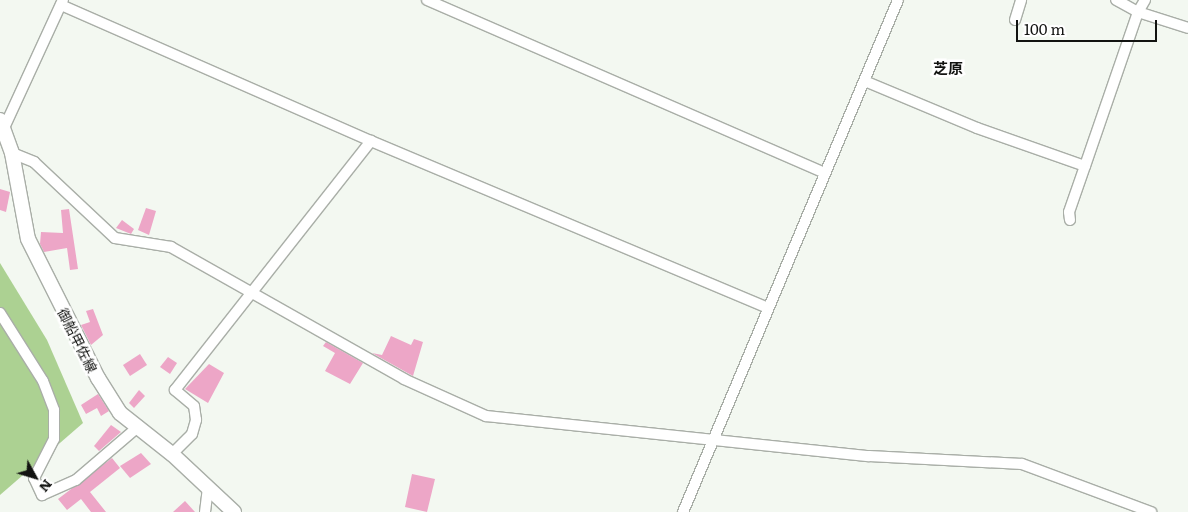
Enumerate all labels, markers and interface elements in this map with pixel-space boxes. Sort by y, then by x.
scale bar [1018,10,1159,42]
text: 100 m [1024,17,1065,40]
district label: 芝原 [933,59,963,77]
street label: 御船甲佐線 [55,305,101,375]
north arrow [10,452,60,502]
text: N [35,476,58,497]

